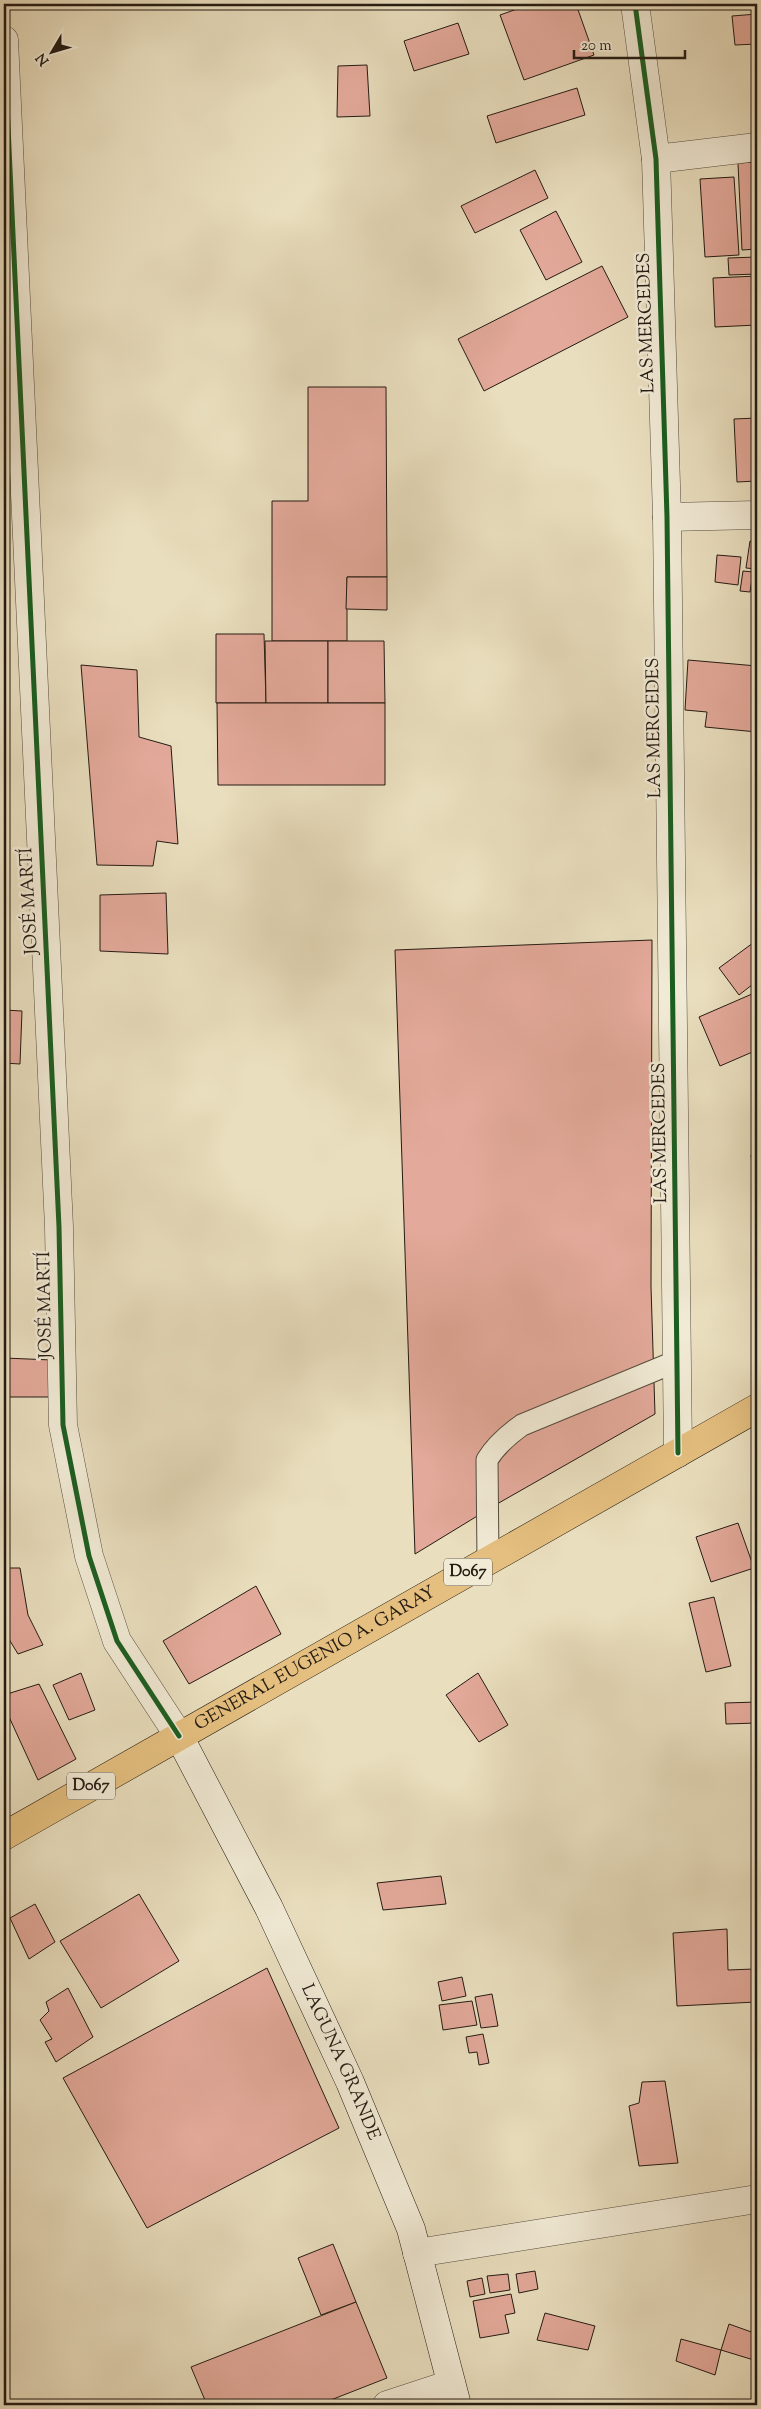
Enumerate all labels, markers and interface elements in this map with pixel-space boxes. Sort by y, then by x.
north arrow [28,28,78,78]
scale bar [574,28,685,60]
text: 20 m [581,36,612,57]
text: N [32,48,55,69]
street label: LAS MERCEDES [632,252,662,394]
street label: LAS MERCEDES [641,657,669,799]
street label: JOSÉ MARTÍ [14,847,46,956]
street label: LAS MERCEDES [647,1062,675,1204]
street label: JOSÉ MARTÍ [32,1251,60,1360]
road number: D067 [444,1558,492,1585]
street label: GENERAL EUGENIO A. GARAY [190,1580,441,1738]
road number: D067 [67,1772,115,1800]
street label: LAGUNA GRANDE [293,1980,386,2145]

